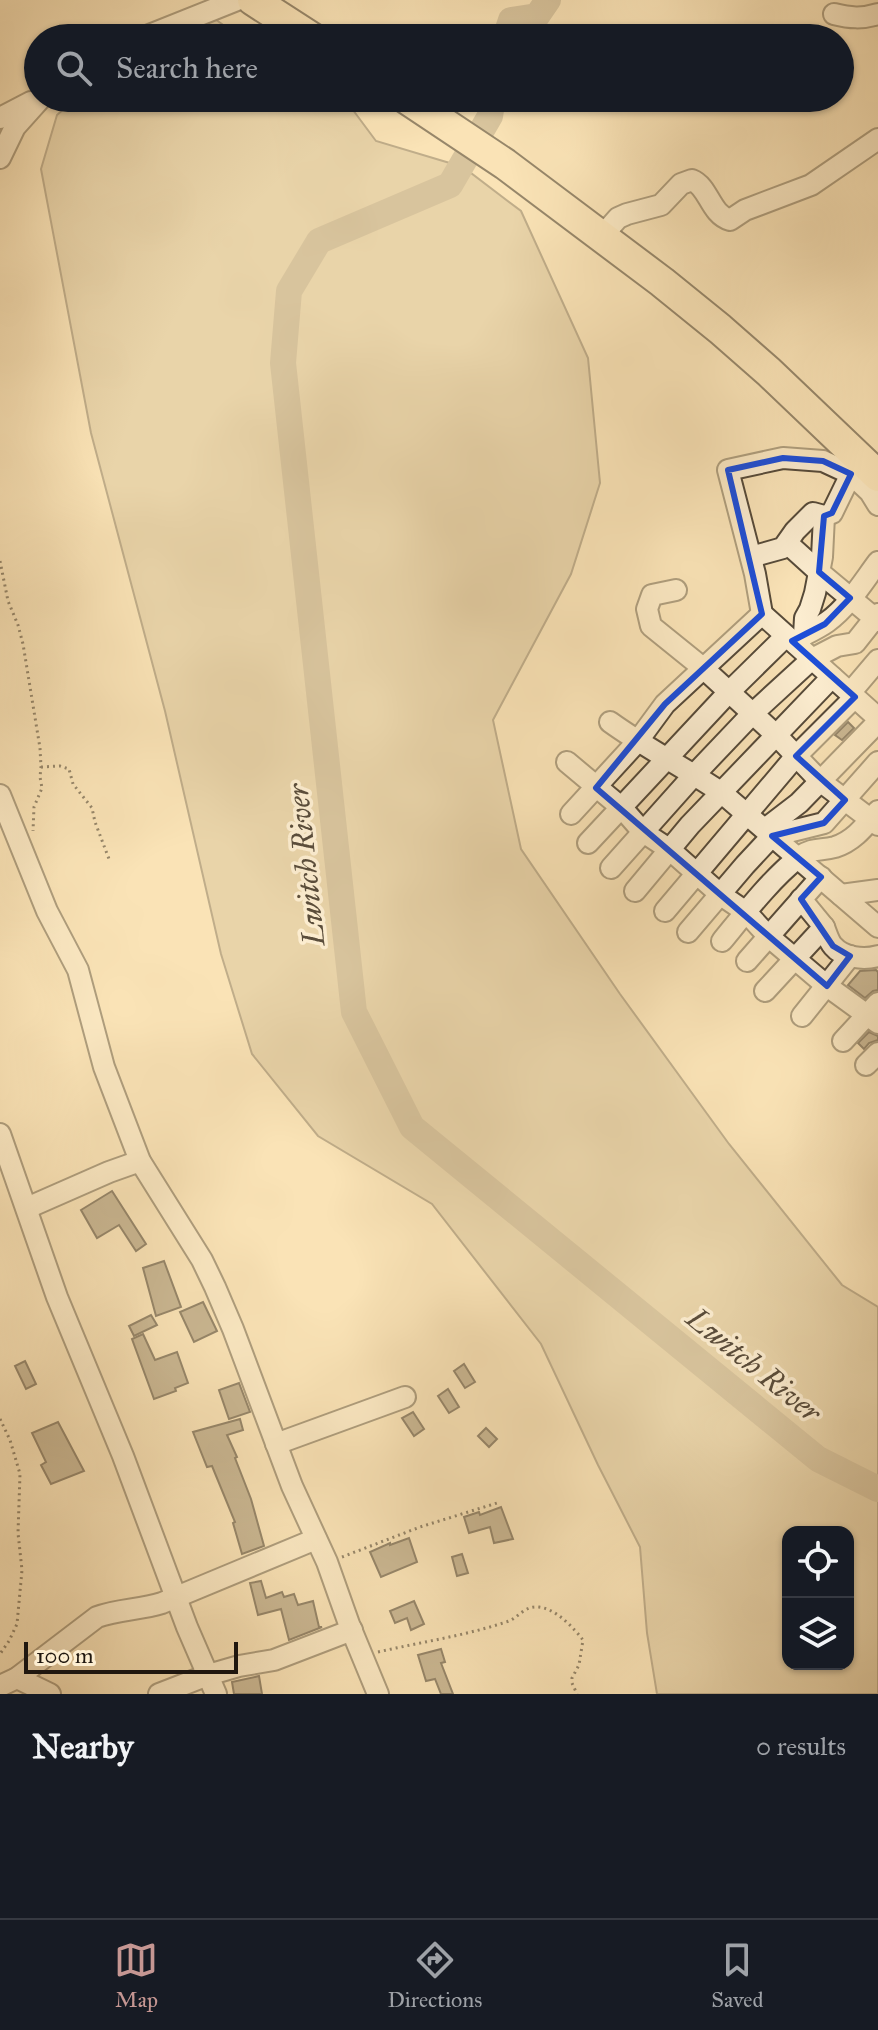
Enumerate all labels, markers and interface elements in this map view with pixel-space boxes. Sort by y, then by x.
search box [24,24,854,112]
icon: search [52,46,96,90]
text: Search here [116,50,258,86]
water label: Lwitch River [279,781,333,950]
water label: Lwitch River [678,1299,830,1431]
map controls [782,1526,854,1670]
button: locate [782,1526,854,1598]
button: layers [782,1598,854,1670]
scale bar [24,1638,238,1674]
text: 100 m [36,1642,93,1669]
text: Nearby [32,1726,134,1767]
text: 0 results [756,1730,846,1762]
tab: Map [114,1938,158,2013]
tab: Directions [387,1938,482,2013]
tab: Saved [711,1938,763,2013]

